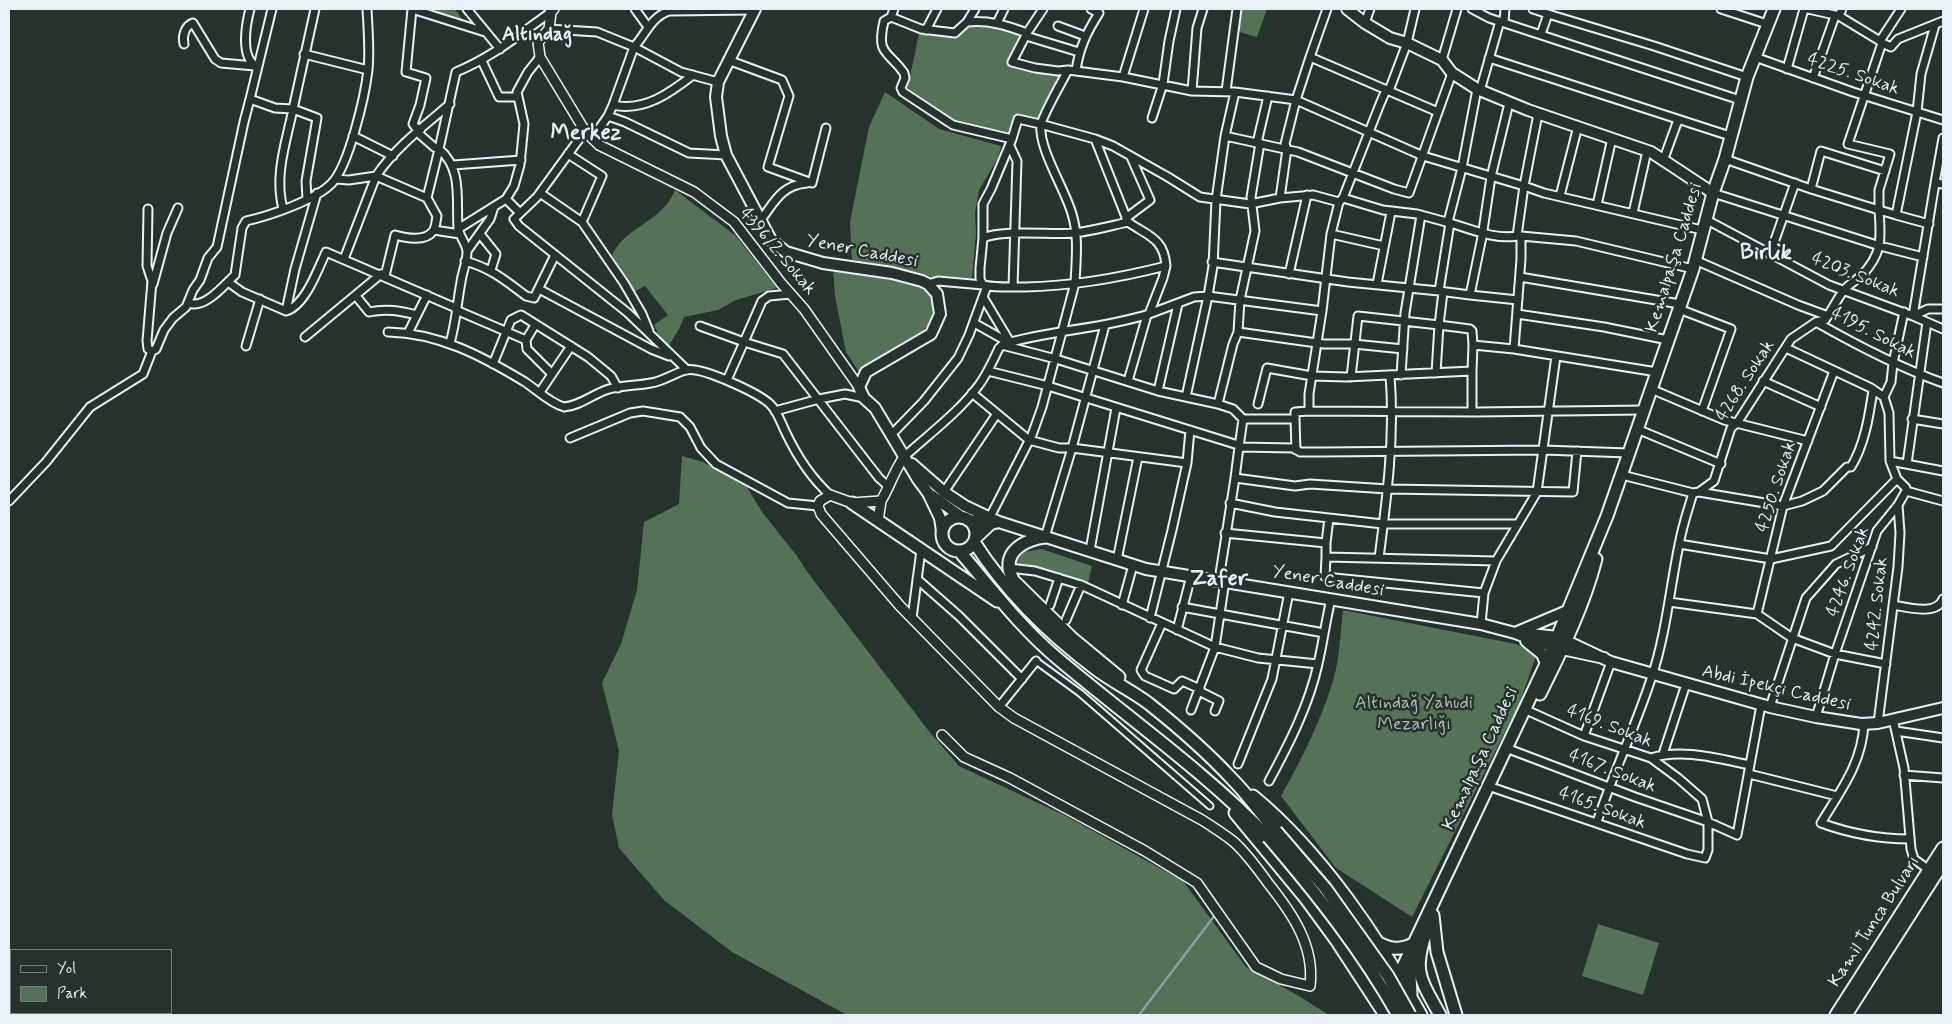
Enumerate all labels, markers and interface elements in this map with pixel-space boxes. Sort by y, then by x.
district label: Altındağ [502,24,572,48]
street label: 4225. Sokak [1804,49,1902,101]
district label: Merkez [551,121,621,147]
street label: Kemalpaşa Caddesi [1642,181,1708,335]
street label: 4396/2. Sokak [734,204,820,300]
street label: Yener Caddesi [804,231,920,273]
district label: Birlik [1740,241,1792,267]
street label: 4203. Sokak [1808,249,1902,303]
street label: 4195. Sokak [1827,303,1919,365]
street label: 4268. Sokak [1712,336,1780,426]
street label: 4250. Sokak [1752,439,1802,535]
street label: 4246. Sokak [1823,524,1875,620]
street label: 4242. Sokak [1862,556,1894,652]
street label: Yener Caddesi [1270,562,1386,602]
district label: Zafer [1190,567,1248,593]
street label: Abdi İpekçi Caddesi [1700,661,1852,717]
street label: Kemalpaşa Caddesi [1438,684,1524,834]
park label: Altındağ Yahudi Mezarlığı [1355,693,1473,736]
street label: 4169. Sokak [1563,701,1655,753]
street label: 4167. Sokak [1565,745,1659,799]
street label: 4165. Sokak [1555,783,1649,835]
street label: Kamil Tunca Bulvarı [1825,853,1925,991]
legend [10,949,172,1014]
text: Yol [57,959,76,979]
text: Park [57,984,87,1004]

